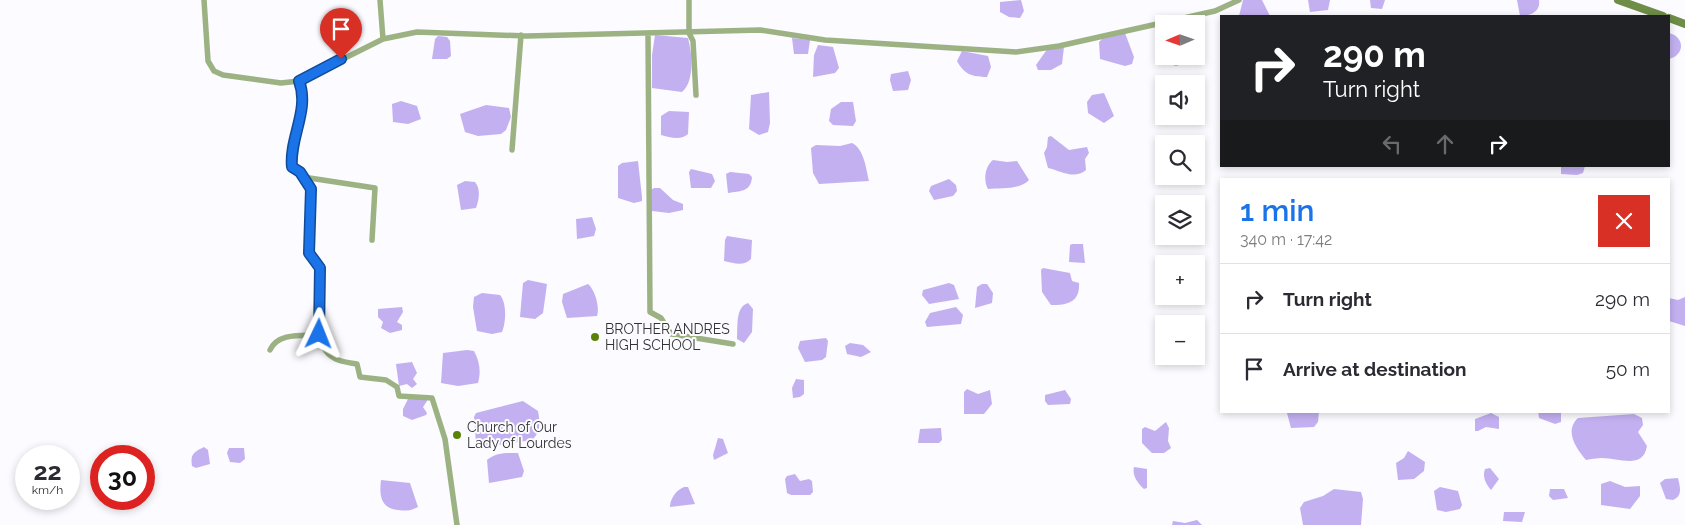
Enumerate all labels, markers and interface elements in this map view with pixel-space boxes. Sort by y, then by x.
pin [320,8,362,59]
icon: arrive [327,15,355,43]
north arrow [1155,15,1205,65]
map controls [1155,15,1205,365]
text: 290 m [1323,34,1426,75]
icon: right [1240,35,1305,100]
button: sound [1155,75,1205,125]
text: Turn right [1323,76,1420,102]
icon: left [1378,130,1406,158]
icon: ahead [1431,130,1459,158]
icon: right [1484,130,1512,158]
button: search [1155,135,1205,185]
text: 1 min [1240,193,1315,228]
button: layers [1155,195,1205,245]
button: close [1598,195,1650,247]
text: 340 m · 17:42 [1240,230,1332,249]
button: + [1155,255,1205,305]
icon: right [1240,285,1268,313]
text: Turn right [1283,288,1372,310]
text: 290 m [1595,288,1650,310]
position arrow [292,307,344,359]
button: − [1155,315,1205,365]
place label: BROTHER ANDRES HIGH SCHOOL [605,321,730,353]
marker: BROTHER ANDRES HIGH SCHOOL [589,331,601,343]
icon: arrive [1240,355,1268,383]
text: Arrive at destination [1283,358,1467,380]
text: 50 m [1606,358,1650,380]
place label: Church of Our Lady of Lourdes [467,419,572,451]
marker: Church of Our Lady of Lourdes [451,429,463,441]
speed limit sign: 30 [90,445,155,510]
text: 22 [33,456,62,486]
text: km/h [32,483,63,497]

